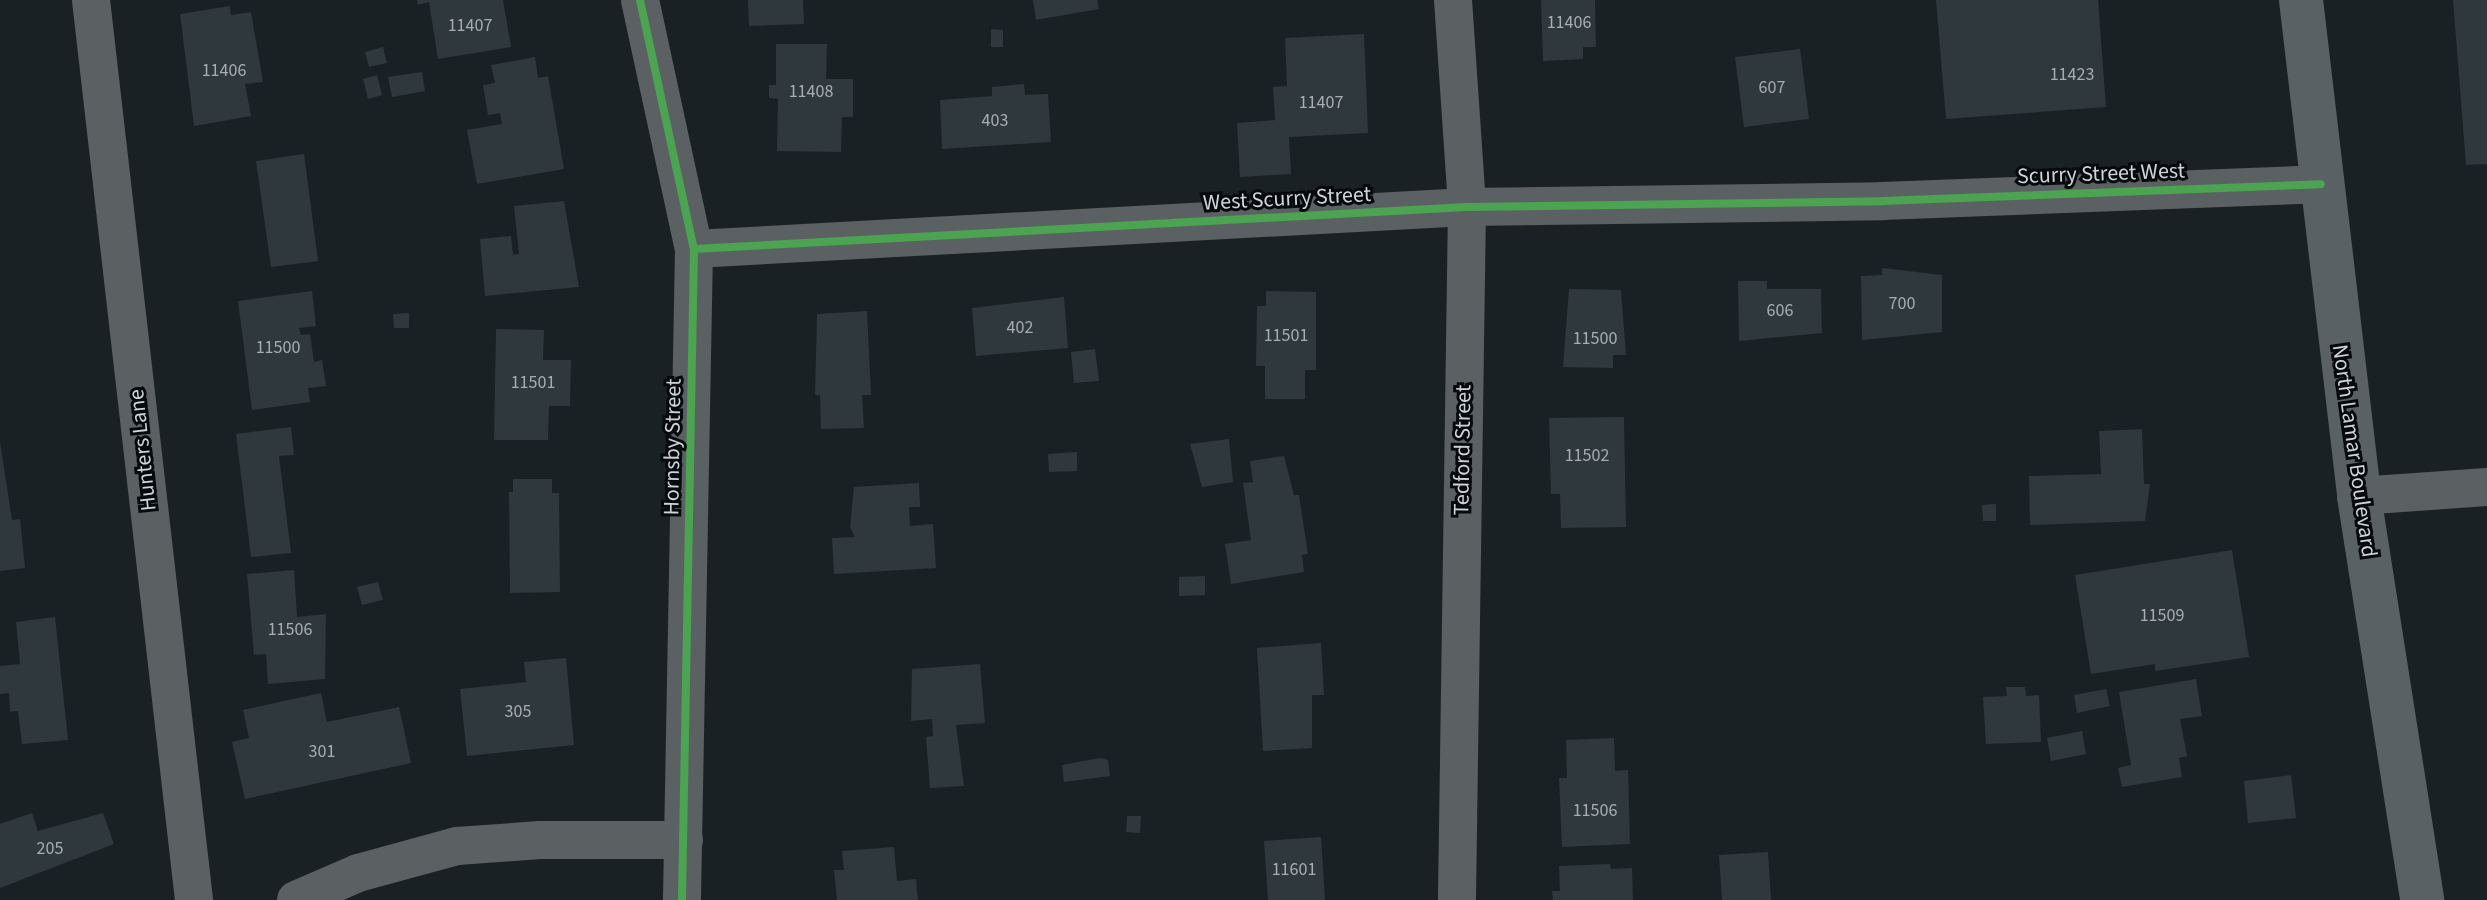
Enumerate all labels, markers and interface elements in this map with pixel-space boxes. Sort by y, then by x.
house number: 11406 [1547,12,1591,34]
house number: 11407 [448,15,492,37]
house number: 11406 [202,60,246,82]
house number: 11423 [2050,64,2094,86]
house number: 607 [1759,77,1785,99]
house number: 11408 [789,81,833,103]
house number: 11407 [1299,92,1343,114]
house number: 403 [982,110,1008,132]
street label: Scurry Street West [2017,158,2185,190]
street label: West Scurry Street [1202,181,1372,217]
house number: 700 [1889,293,1915,315]
house number: 606 [1767,300,1793,322]
house number: 402 [1007,317,1033,339]
house number: 11501 [1264,325,1308,347]
house number: 11500 [1573,328,1617,350]
house number: 11500 [256,337,300,359]
street label: North Lamar Boulevard [2326,343,2382,559]
house number: 11501 [511,372,555,394]
street label: Hornsby Street [659,378,687,516]
street label: Tedford Street [1449,384,1477,516]
street label: Hunters Lane [123,388,163,512]
house number: 11502 [1565,445,1609,467]
house number: 11509 [2140,605,2184,627]
house number: 11506 [268,619,312,641]
house number: 305 [505,701,531,723]
house number: 301 [309,741,335,763]
house number: 11506 [1573,800,1617,822]
house number: 205 [37,838,63,860]
house number: 11601 [1272,859,1316,881]

